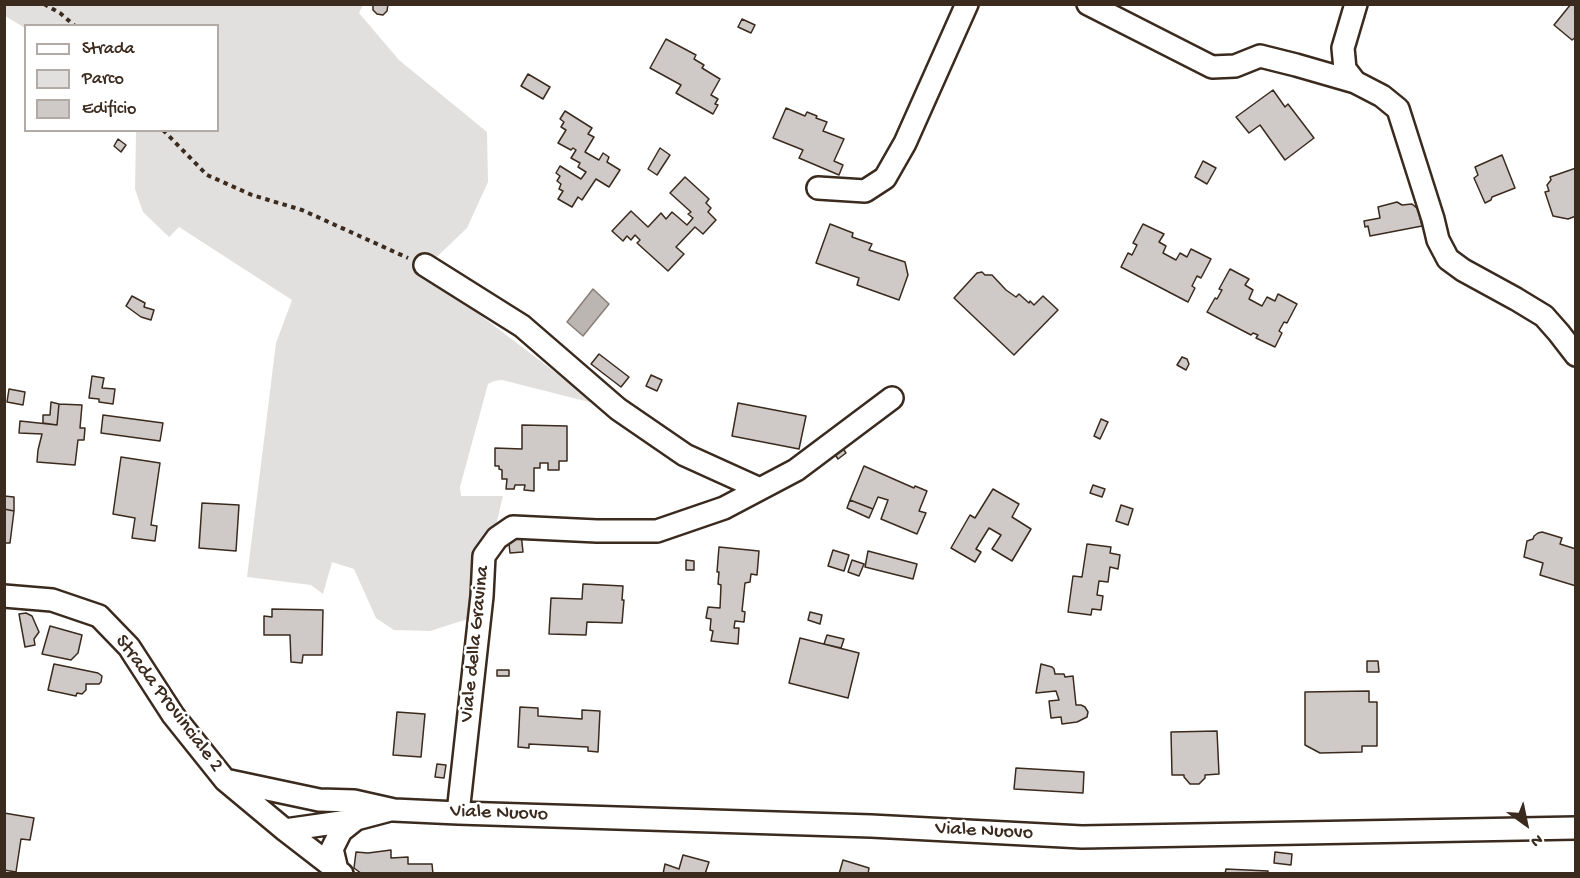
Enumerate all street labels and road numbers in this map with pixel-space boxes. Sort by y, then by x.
street label: Viale della Gravina [456,565,496,723]
street label: Strada Provinciale 2 [109,631,227,777]
street label: Viale Nuovo [450,800,548,828]
street label: Viale Nuovo [934,817,1034,847]

